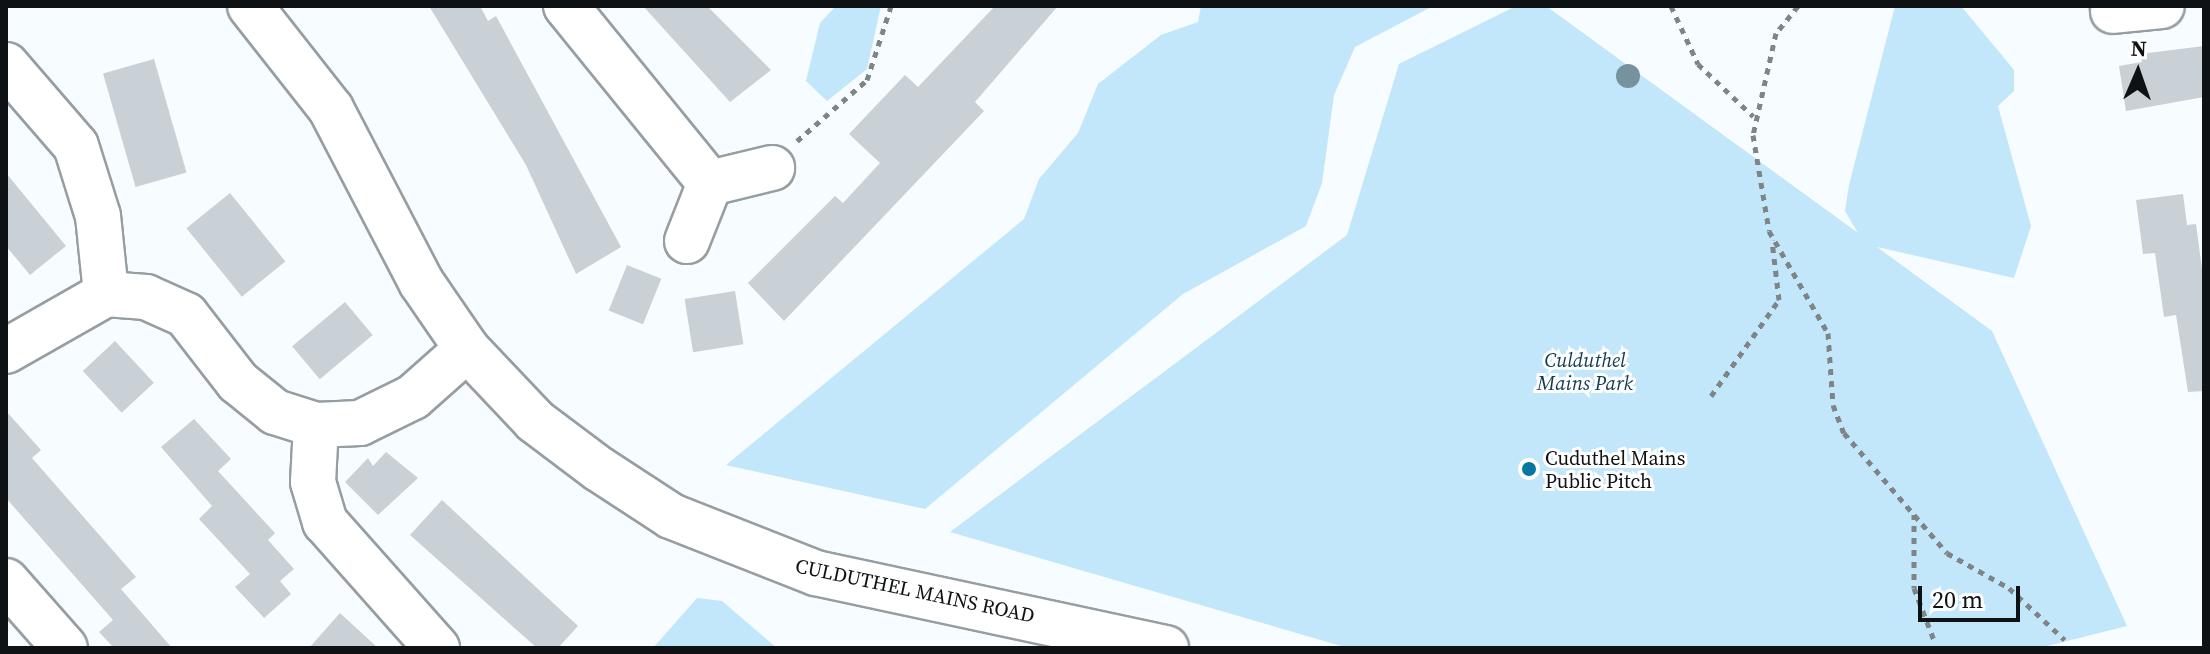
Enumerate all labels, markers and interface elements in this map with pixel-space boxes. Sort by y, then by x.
north arrow [2098,32,2178,112]
text: N [2130,33,2147,63]
park label: Culduthel Mains Park [1537,349,1633,396]
place label: Cuduthel Mains Public Pitch [1545,446,1685,493]
marker: Cuduthel Mains Public Pitch [1520,460,1538,478]
street label: CULDUTHEL MAINS ROAD [793,554,1037,628]
scale bar [1922,570,2024,620]
text: 20 m [1932,583,1983,616]

